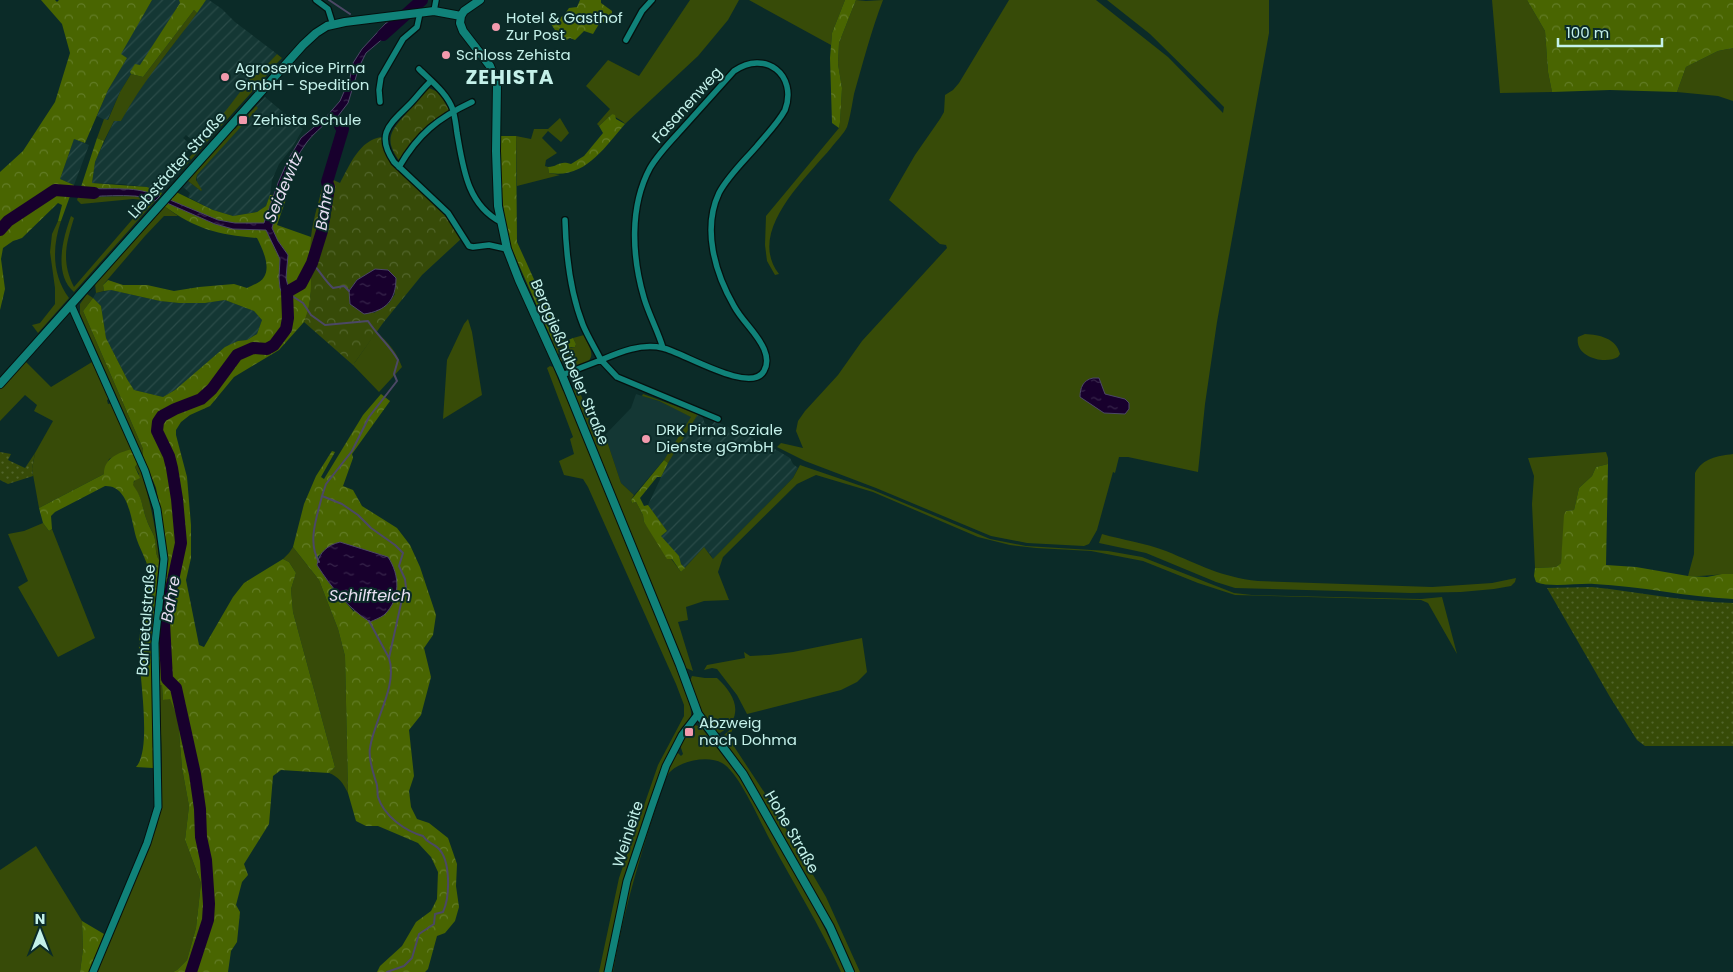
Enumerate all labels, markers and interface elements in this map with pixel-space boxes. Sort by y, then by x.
place label: Hotel & Gasthof Zur Post [506,7,623,45]
scale bar [1558,15,1662,47]
marker: Hotel & Gasthof Zur Post [490,21,502,33]
text: 100 m [1566,22,1609,43]
place label: Schloss Zehista [456,44,571,65]
marker: Schloss Zehista [440,49,452,61]
place label: Agroservice Pirna GmbH - Spedition [235,57,369,95]
street label: Fasanenweg [647,62,727,147]
district label: ZEHISTA [465,63,555,91]
marker: Agroservice Pirna GmbH - Spedition [219,71,231,83]
street label: Liebstädter Straße [123,107,230,223]
place label: Zehista Schule [253,109,361,130]
marker: Zehista Schule [237,114,249,126]
water label: Seidewitz [258,148,309,226]
water label: Bahre [309,182,340,232]
street label: Berggießhübeler Straße [526,276,615,448]
place label: DRK Pirna Soziale Dienste gGmbH [656,419,782,457]
marker: DRK Pirna Soziale Dienste gGmbH [640,433,652,445]
street label: Bahretalstraße [131,564,160,676]
water label: Bahre [155,574,186,624]
water label: Schilfteich [329,584,411,607]
place label: Abzweig nach Dohma [699,712,797,750]
marker: Abzweig nach Dohma [683,726,695,738]
street label: Hohe Straße [760,786,825,877]
street label: Weinleite [607,798,648,870]
north arrow [15,907,65,957]
text: N [35,909,45,929]

